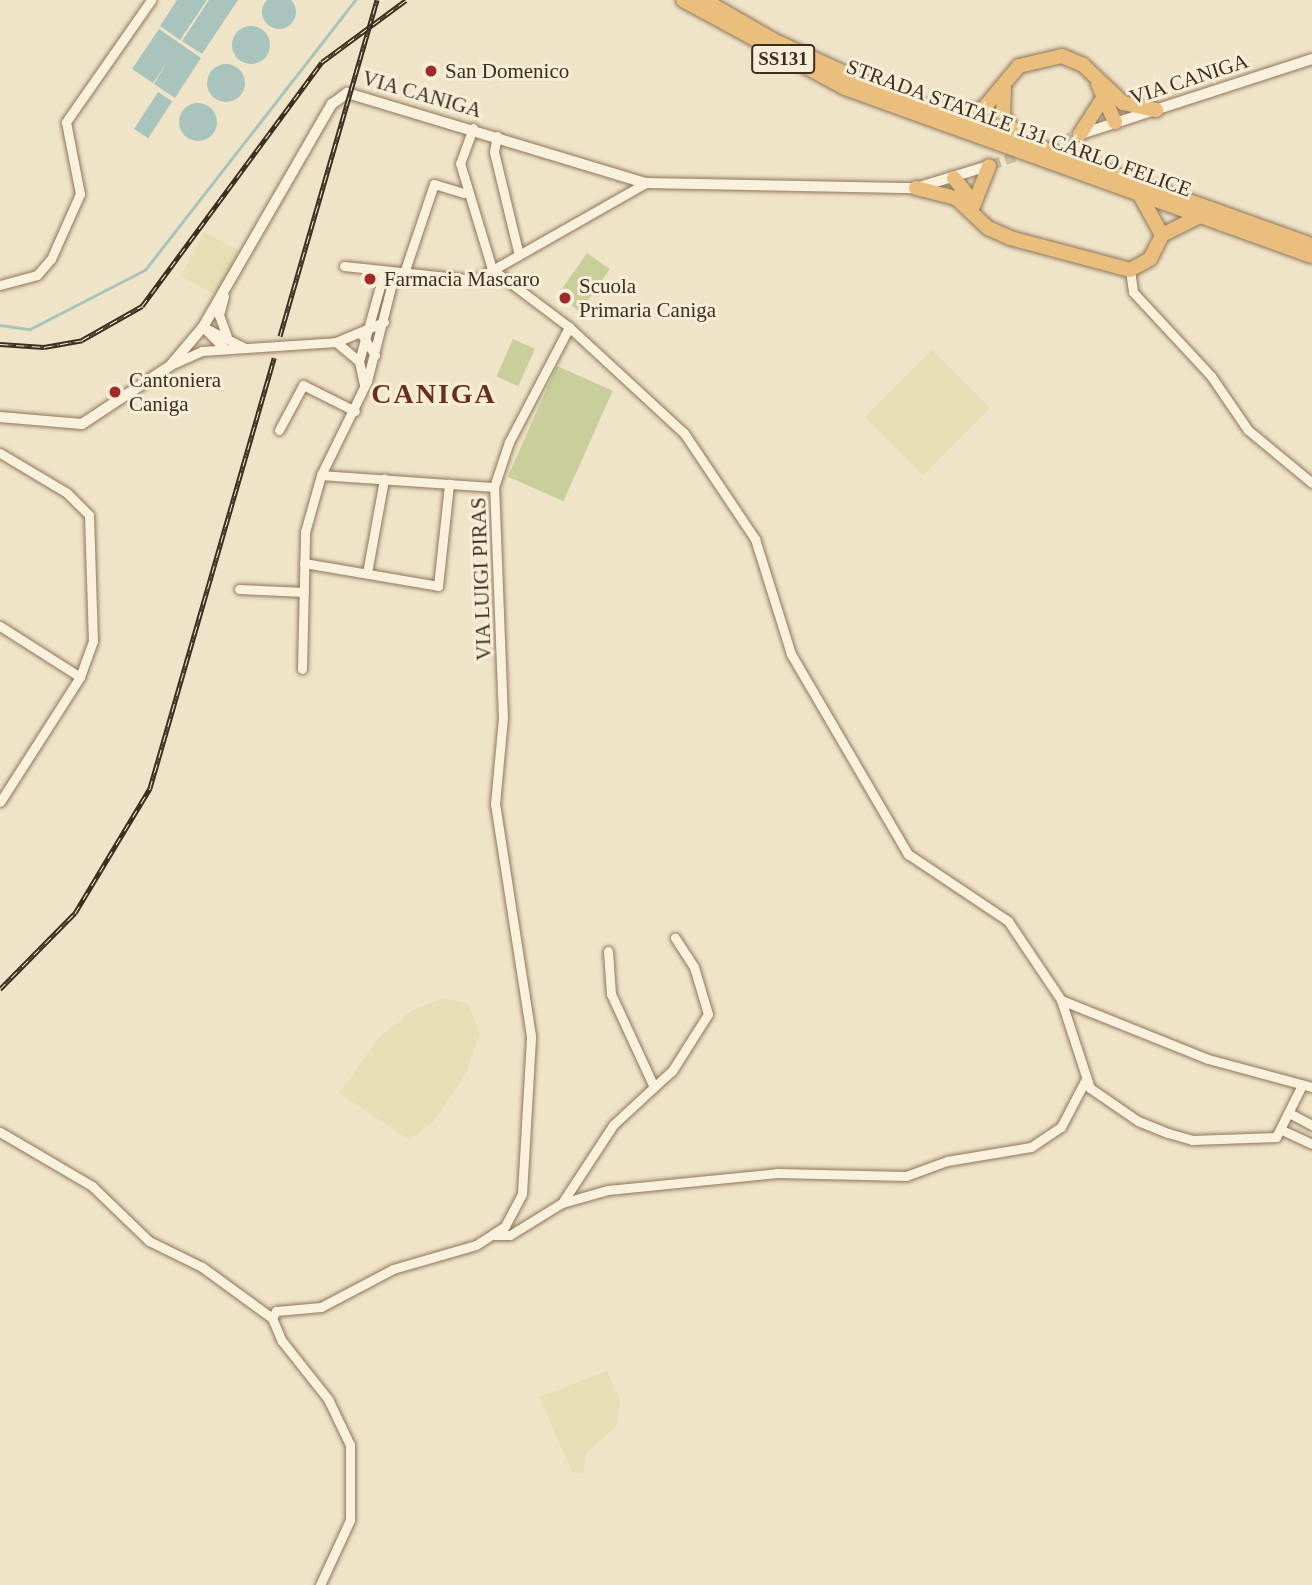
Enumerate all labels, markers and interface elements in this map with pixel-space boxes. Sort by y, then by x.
road number: SS131 [750,44,816,74]
street label: VIA CANIGA [1126,48,1252,110]
street label: STRADA STATALE 131 CARLO FELICE [843,53,1195,203]
place label: San Domenico [445,58,569,84]
marker: San Domenico [423,63,439,79]
street label: VIA CANIGA [359,65,485,123]
place label: Farmacia Mascaro [384,266,540,292]
marker: Farmacia Mascaro [362,271,378,287]
place label: Scuola Primaria Caniga [579,273,716,323]
marker: Scuola Primaria Caniga [557,290,573,306]
place label: Cantoniera Caniga [129,367,221,417]
district label: CANIGA [372,377,496,411]
marker: Cantoniera Caniga [107,384,123,400]
street label: VIA LUIGI PIRAS [466,496,496,662]

